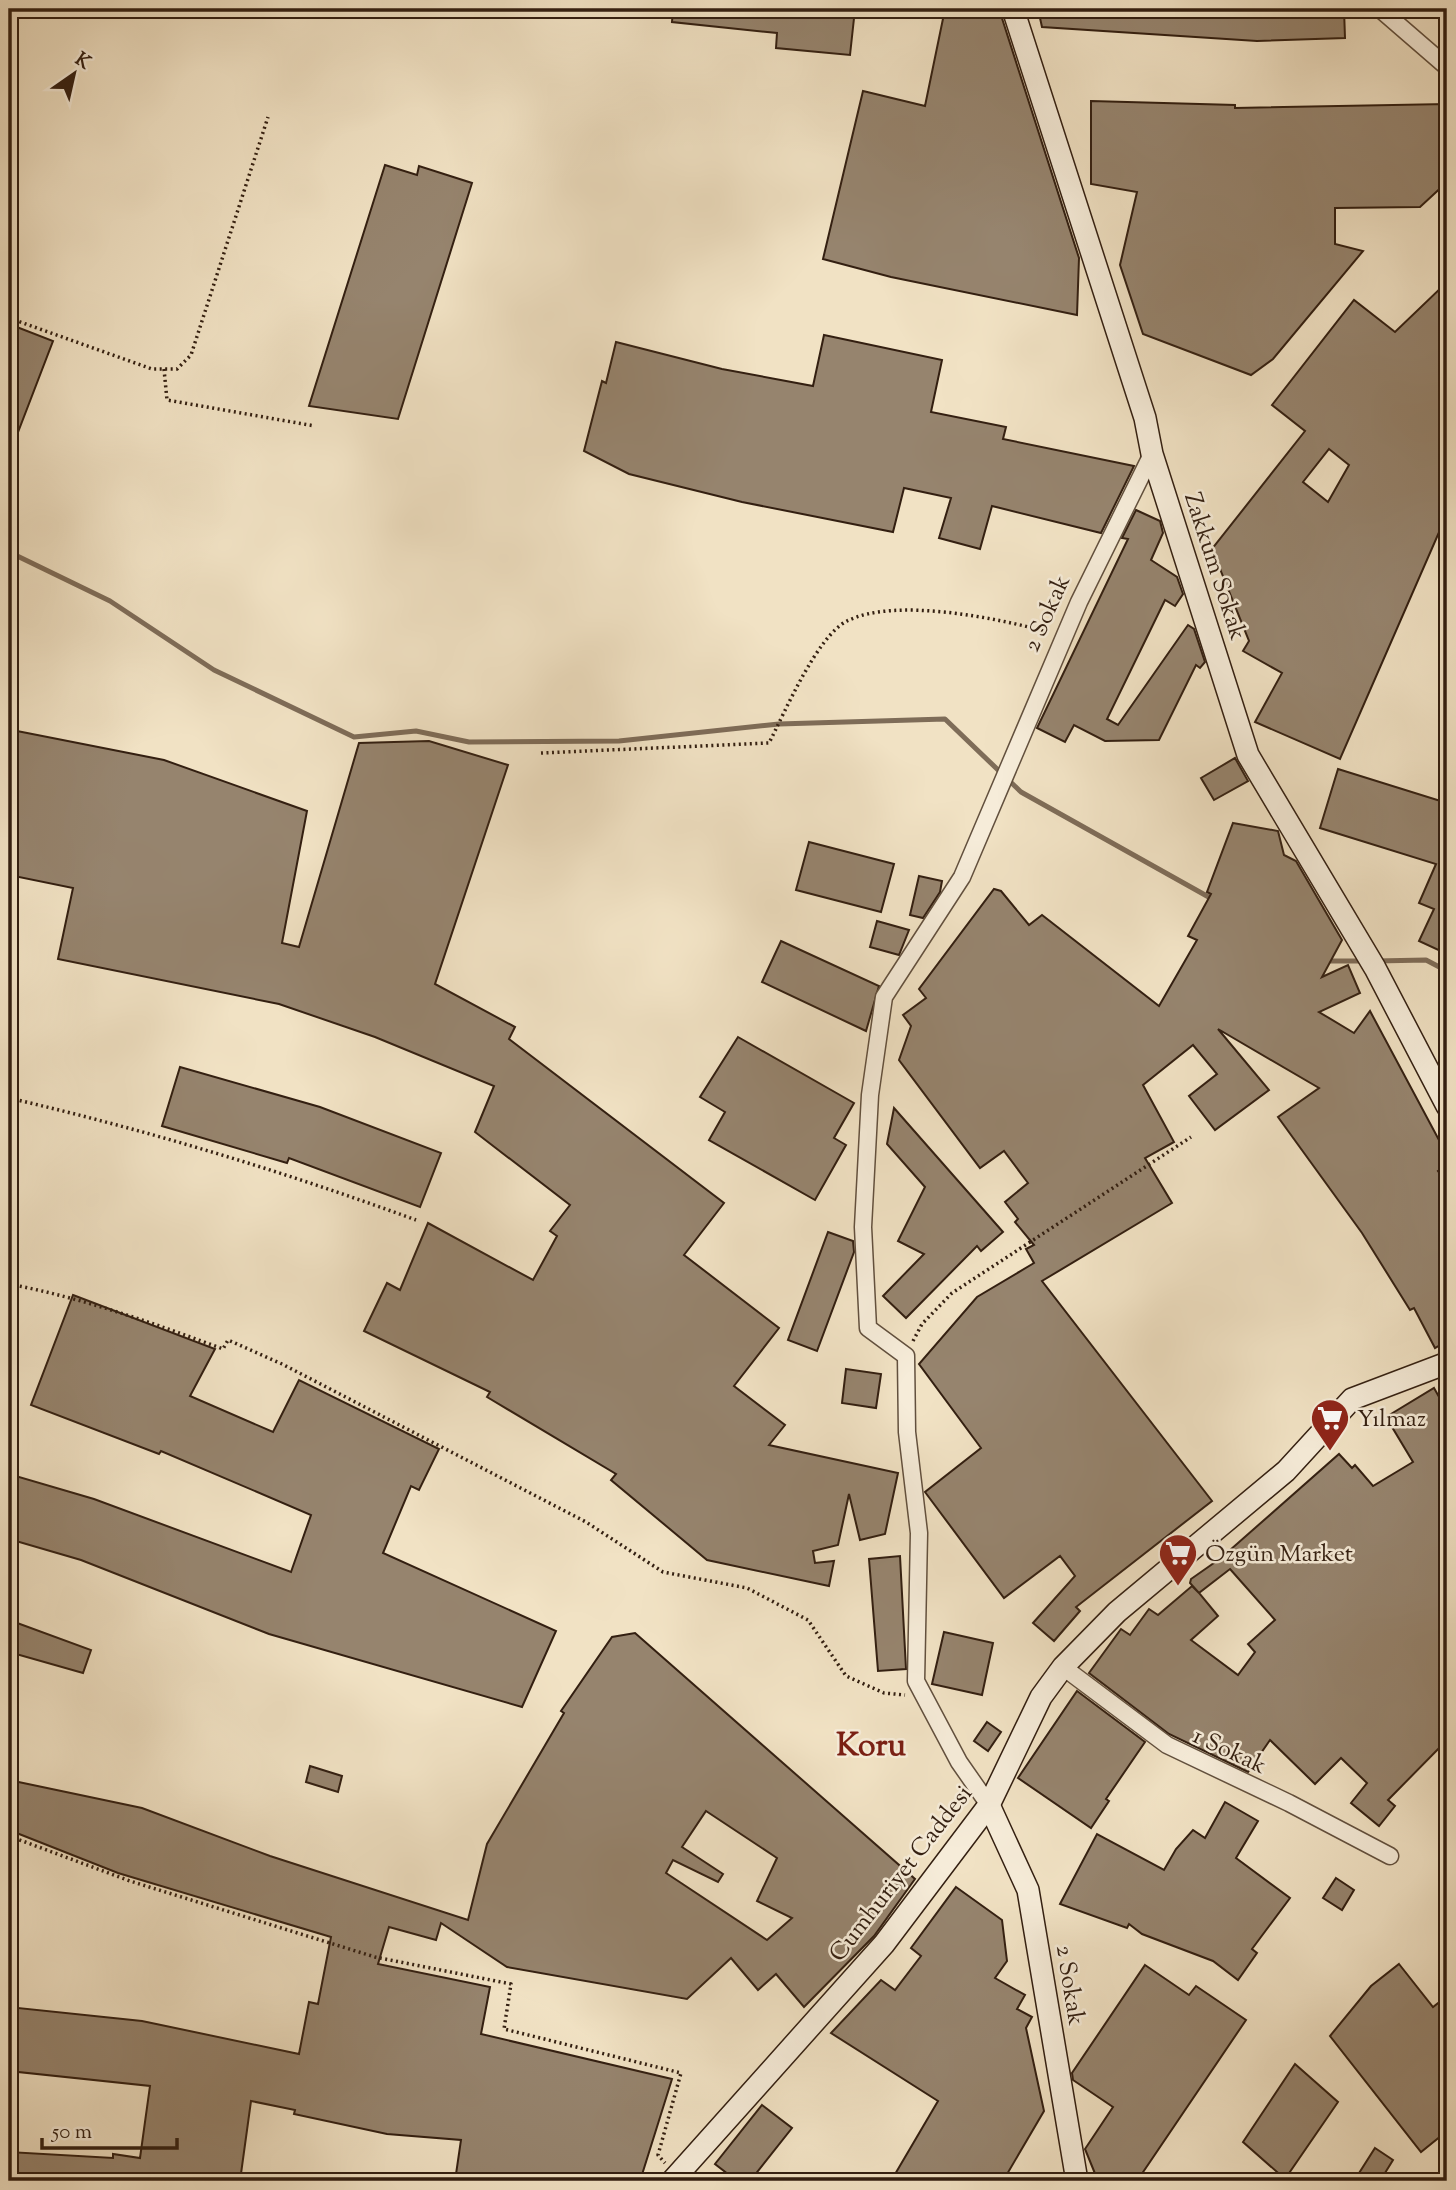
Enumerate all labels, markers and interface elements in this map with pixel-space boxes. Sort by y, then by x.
north arrow [38,38,108,108]
text: K [69,47,96,77]
street label: Zakkum Sokak [1174,488,1254,645]
street label: 2 Sokak [1016,570,1080,658]
supermarket icon: Yılmaz [1309,1397,1351,1452]
place label: Yılmaz [1357,1403,1426,1437]
supermarket icon: Özgün Market [1157,1532,1199,1587]
place label: Özgün Market [1205,1538,1353,1572]
street label: 1 Sokak [1187,1720,1272,1784]
district label: Koru [836,1724,906,1770]
street label: Cumhuriyet Caddesi [822,1779,981,1970]
street label: 2 Sokak [1046,1943,1092,2028]
scale bar [42,2106,177,2150]
text: 50 m [51,2118,92,2148]

